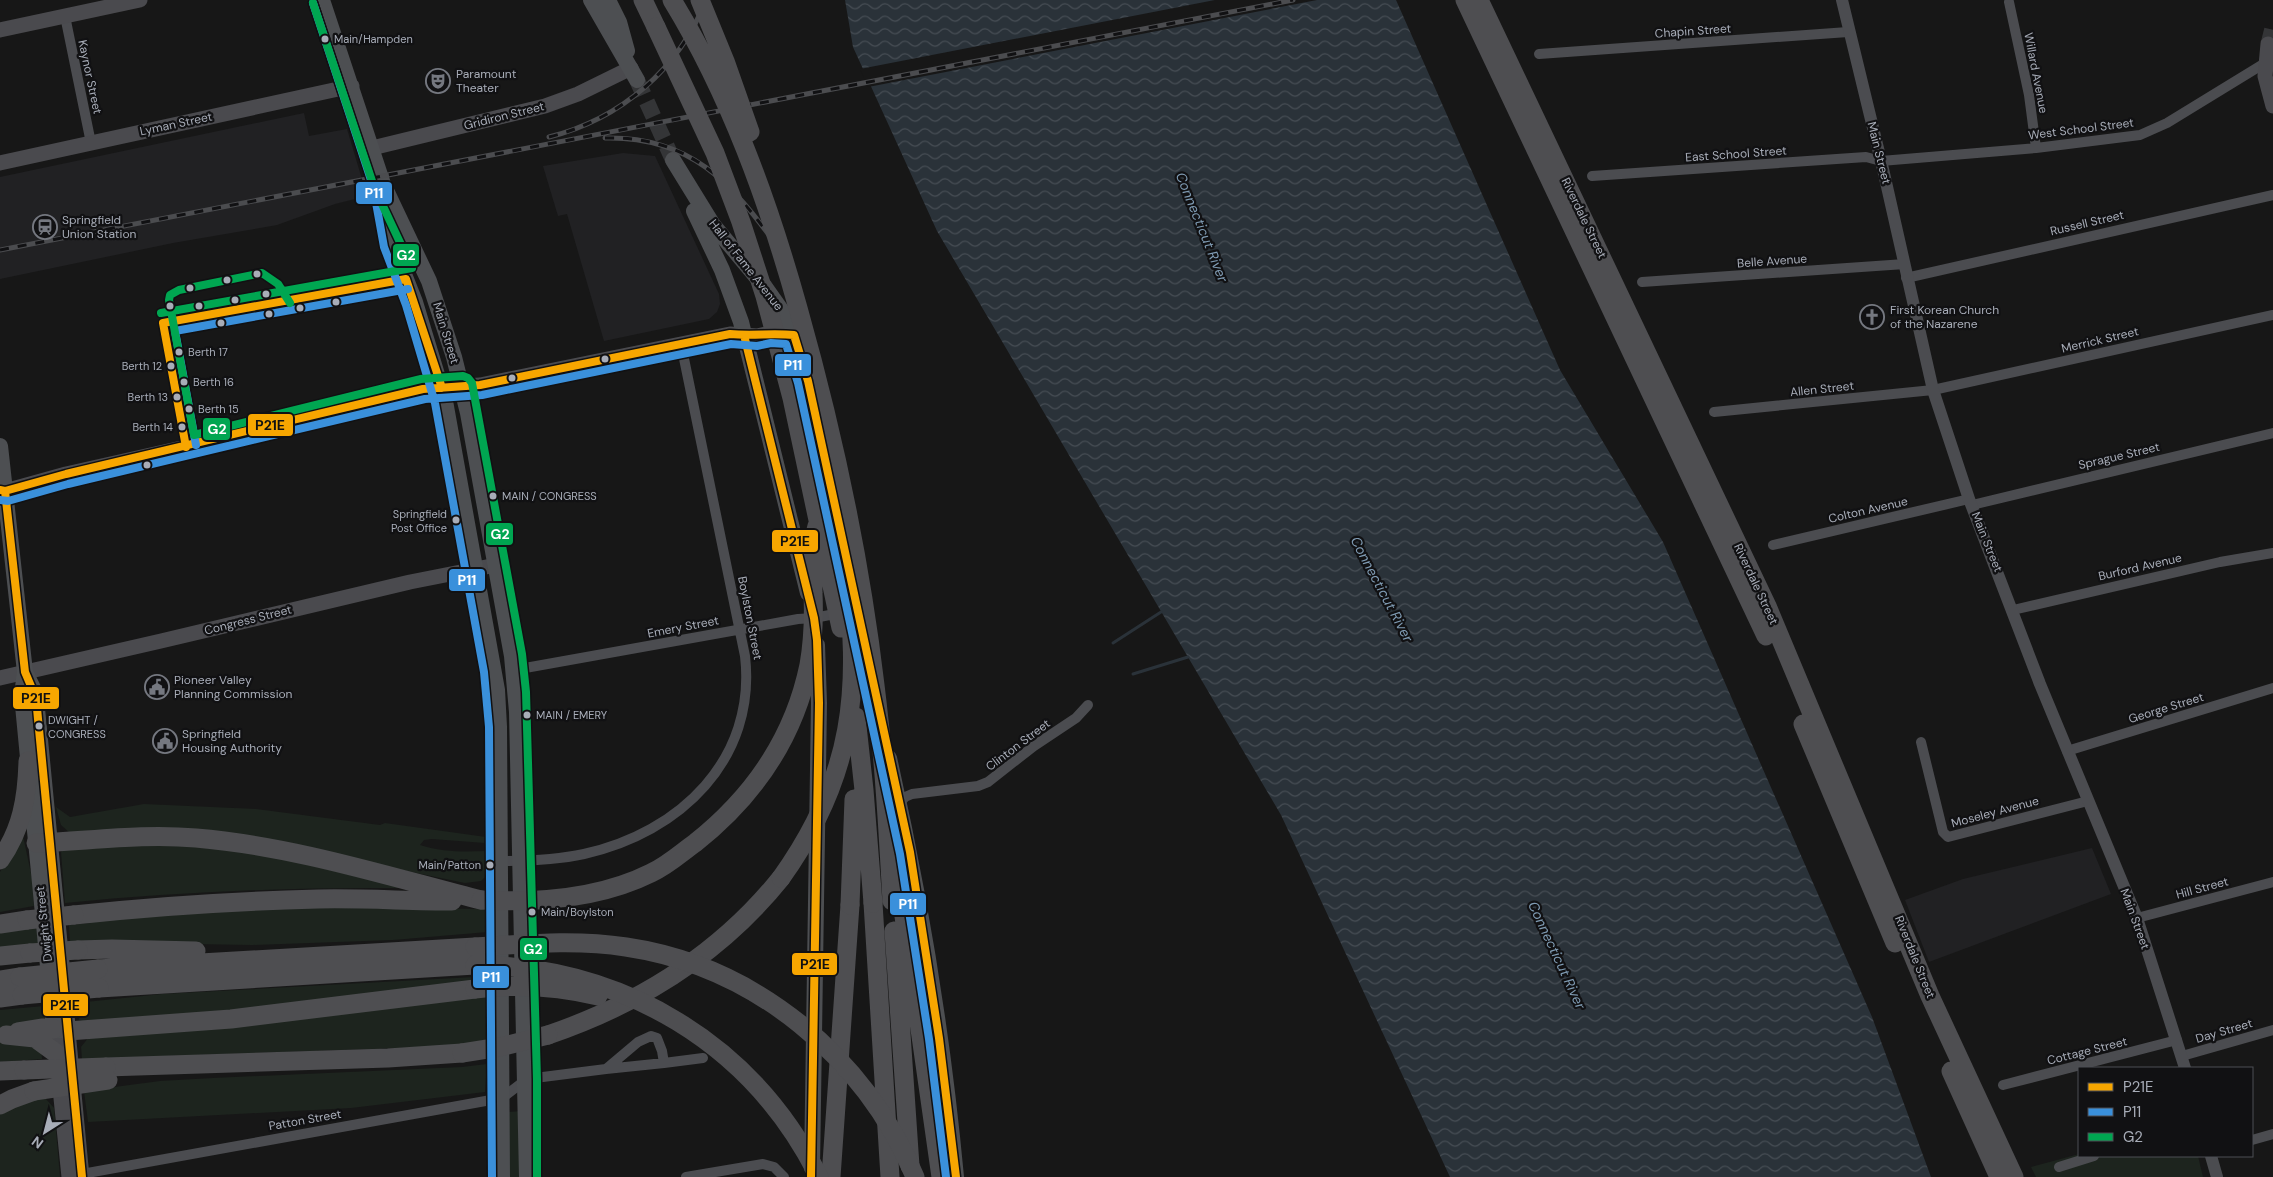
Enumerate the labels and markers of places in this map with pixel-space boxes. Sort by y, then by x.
place label: Main/Hampden [334,32,413,46]
marker: Main/Hampden [320,34,330,44]
place label: Paramount Theater [456,66,517,96]
theatre icon: Paramount Theater [425,68,451,94]
place label: Springfield Union Station [62,212,137,242]
station icon: Springfield Union Station [32,214,58,240]
unlabelled marker [252,269,262,279]
unlabelled marker [222,275,232,285]
unlabelled marker [185,283,195,293]
unlabelled marker [261,289,271,299]
unlabelled marker [230,295,240,305]
unlabelled marker [331,297,341,307]
unlabelled marker [165,301,175,311]
unlabelled marker [194,301,204,311]
place label: First Korean Church of the Nazarene [1890,302,1999,332]
unlabelled marker [295,303,305,313]
church icon: First Korean Church of the Nazarene [1859,304,1885,330]
unlabelled marker [264,309,274,319]
unlabelled marker [216,318,226,328]
place label: Berth 17 [188,345,228,359]
marker: Berth 17 [174,347,184,357]
unlabelled marker [600,354,610,364]
place label: Berth 12 [122,359,162,373]
marker: Berth 12 [166,361,176,371]
unlabelled marker [507,373,517,383]
place label: Berth 16 [193,375,234,389]
marker: Berth 16 [179,377,189,387]
place label: Berth 13 [128,390,168,404]
marker: Berth 13 [172,392,182,402]
place label: Berth 15 [198,402,239,416]
marker: Berth 15 [184,404,194,414]
place label: Berth 14 [132,420,173,434]
marker: Berth 14 [177,422,187,432]
unlabelled marker [142,460,152,470]
place label: MAIN / CONGRESS [502,489,597,503]
marker: MAIN / CONGRESS [488,491,498,501]
place label: Springfield Post Office [391,507,447,535]
marker: Springfield Post Office [451,515,461,525]
place label: Pioneer Valley Planning Commission [174,672,293,702]
public building icon: Pioneer Valley Planning Commission [144,674,170,700]
place label: MAIN / EMERY [536,708,608,722]
marker: MAIN / EMERY [522,710,532,720]
place label: DWIGHT / CONGRESS [48,713,106,741]
marker: DWIGHT / CONGRESS [34,721,44,731]
place label: Springfield Housing Authority [182,726,282,756]
public building icon: Springfield Housing Authority [152,728,178,754]
place label: Main/Patton [419,858,481,872]
marker: Main/Patton [485,860,495,870]
place label: Main/Boylston [541,905,614,919]
marker: Main/Boylston [527,907,537,917]

